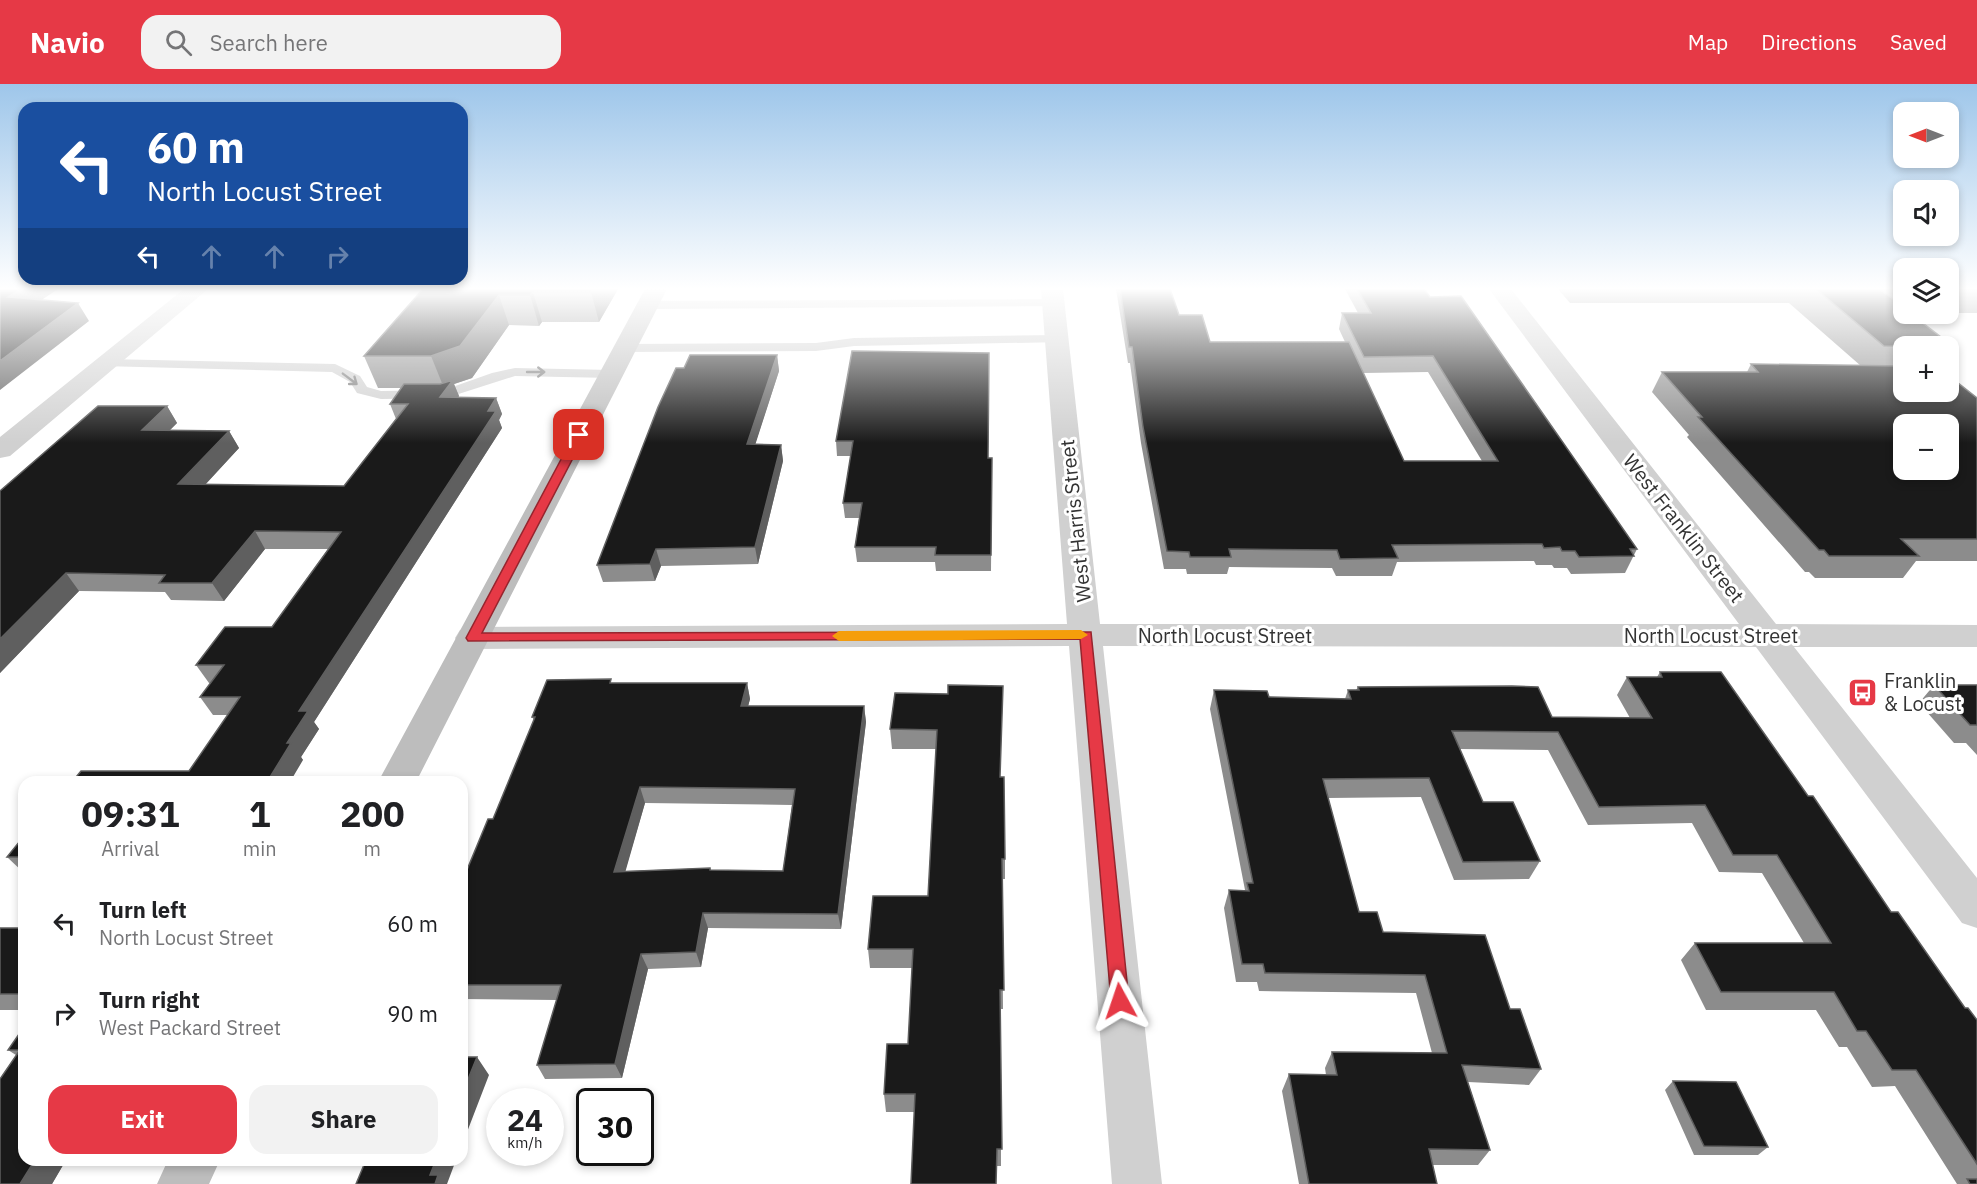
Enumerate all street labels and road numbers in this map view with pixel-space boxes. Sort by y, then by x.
street label: West Harris Street [1053,438,1097,604]
street label: West Franklin Street [1617,448,1751,608]
street label: North Locust Street [1138,622,1312,649]
street label: North Locust Street [1624,622,1798,649]

